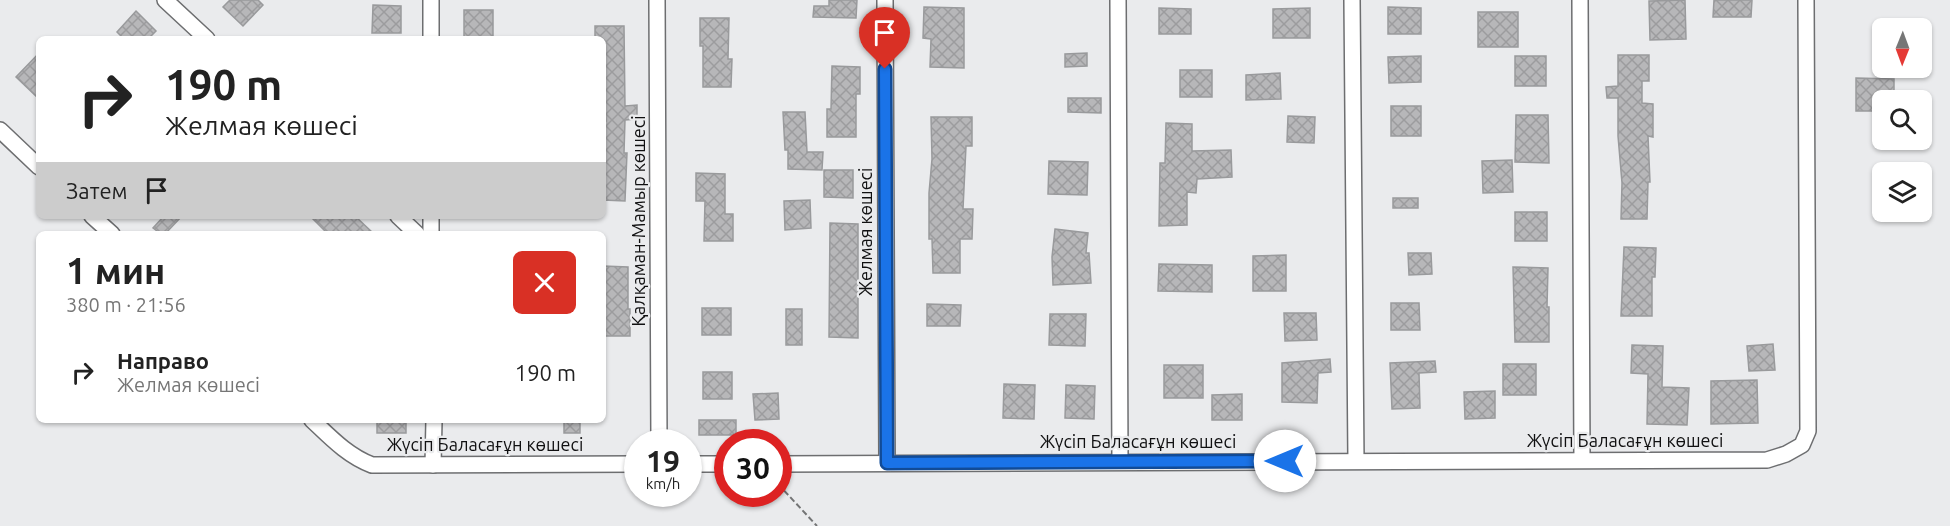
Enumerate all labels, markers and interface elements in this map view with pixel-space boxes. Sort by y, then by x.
pin [859,7,910,69]
icon: arrive [868,16,901,49]
north arrow [1872,18,1932,78]
map controls [1872,18,1932,222]
icon: right [66,60,144,138]
text: 190 m [165,61,282,108]
button: search [1872,90,1932,150]
text: Желмая көшесі [165,110,358,140]
street label: Қалқаман-Мамыр көшесі [628,115,648,327]
button: layers [1872,162,1932,222]
street label: Желмая көшесі [855,168,875,296]
icon: arrive [140,174,173,207]
text: Затем [66,178,128,203]
text: 1 мин [66,250,165,291]
button: close [513,251,576,314]
text: 380 m · 21:56 [66,293,186,316]
text: Направо [117,348,209,373]
icon: right [66,356,99,389]
text: 190 m [515,360,576,385]
text: Желмая көшесі [117,373,260,396]
speed limit sign: 30 [714,429,792,507]
position arrow [1253,429,1317,493]
street label: Жүсіп Баласағұн көшесі [1527,430,1723,450]
street label: Жүсіп Баласағұн көшесі [1040,431,1236,451]
street label: Жүсіп Баласағұн көшесі [387,434,583,454]
text: 19 [646,444,680,478]
text: km/h [646,475,680,492]

